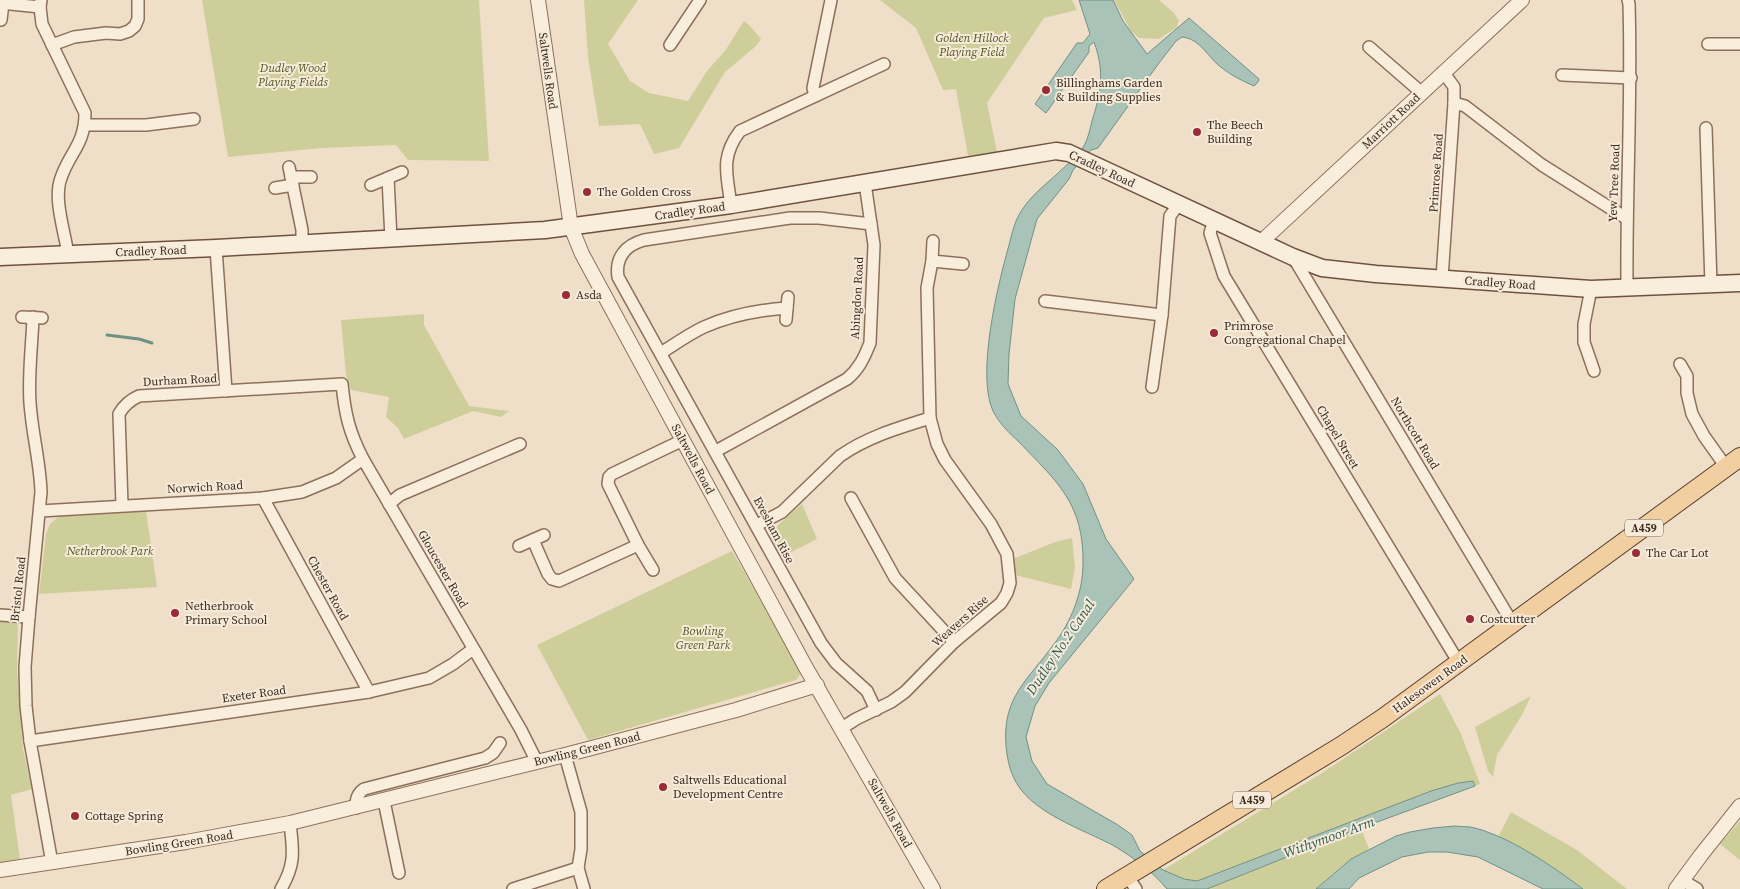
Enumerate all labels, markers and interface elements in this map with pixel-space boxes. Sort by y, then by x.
park label: Golden Hillock Playing Field [935,30,1009,60]
street label: Saltwells Road [535,32,561,110]
park label: Dudley Wood Playing Fields [257,60,329,90]
place label: Billinghams Garden & Building Supplies [1056,75,1163,105]
marker: Billinghams Garden & Building Supplies [1040,84,1052,96]
street label: Marriott Road [1358,90,1424,152]
place label: The Beech Building [1207,117,1263,147]
marker: The Beech Building [1191,126,1203,138]
street label: Primrose Road [1425,133,1447,213]
street label: Yew Tree Road [1605,143,1623,222]
street label: Cradley Road [1066,147,1138,191]
place label: The Golden Cross [597,184,691,200]
marker: The Golden Cross [581,186,593,198]
street label: Cradley Road [654,198,727,224]
street label: Cradley Road [115,242,187,260]
street label: Abingdon Road [847,256,867,340]
street label: Cradley Road [1464,273,1536,293]
place label: Asda [576,287,603,303]
marker: Asda [560,289,572,301]
place label: Primrose Congregational Chapel [1224,318,1346,348]
marker: Primrose Congregational Chapel [1208,327,1220,339]
street label: Durham Road [142,370,218,390]
street label: Northcott Road [1387,394,1443,472]
street label: Chapel Street [1313,402,1363,472]
street label: Saltwells Road [668,421,718,497]
street label: Norwich Road [167,477,244,497]
street label: Evesham Rise [750,494,798,566]
road number: A459 [1625,520,1663,536]
street label: Gloucester Road [414,527,472,611]
park label: Netherbrook Park [66,543,154,559]
place label: The Car Lot [1646,545,1708,561]
marker: The Car Lot [1630,547,1642,559]
street label: Chester Road [304,553,352,623]
street label: Bristol Road [7,555,29,622]
street label: Weavers Rise [929,592,991,650]
water label: Dudley No.2 Canal [1020,595,1099,699]
place label: Netherbrook Primary School [185,598,268,628]
marker: Netherbrook Primary School [169,607,181,619]
place label: Costcutter [1480,611,1535,627]
marker: Costcutter [1464,613,1476,625]
park label: Bowling Green Park [676,623,731,653]
street label: Halesowen Road [1389,651,1471,717]
street label: Exeter Road [221,682,287,706]
street label: Bowling Green Road [532,728,642,770]
place label: Saltwells Educational Development Centre [673,772,787,802]
street label: Saltwells Road [864,775,916,851]
marker: Saltwells Educational Development Centre [657,781,669,793]
road number: A459 [1233,792,1271,808]
place label: Cottage Spring [85,808,163,824]
marker: Cottage Spring [69,810,81,822]
water label: Withymoor Arm [1281,811,1378,863]
street label: Bowling Green Road [124,827,234,859]

